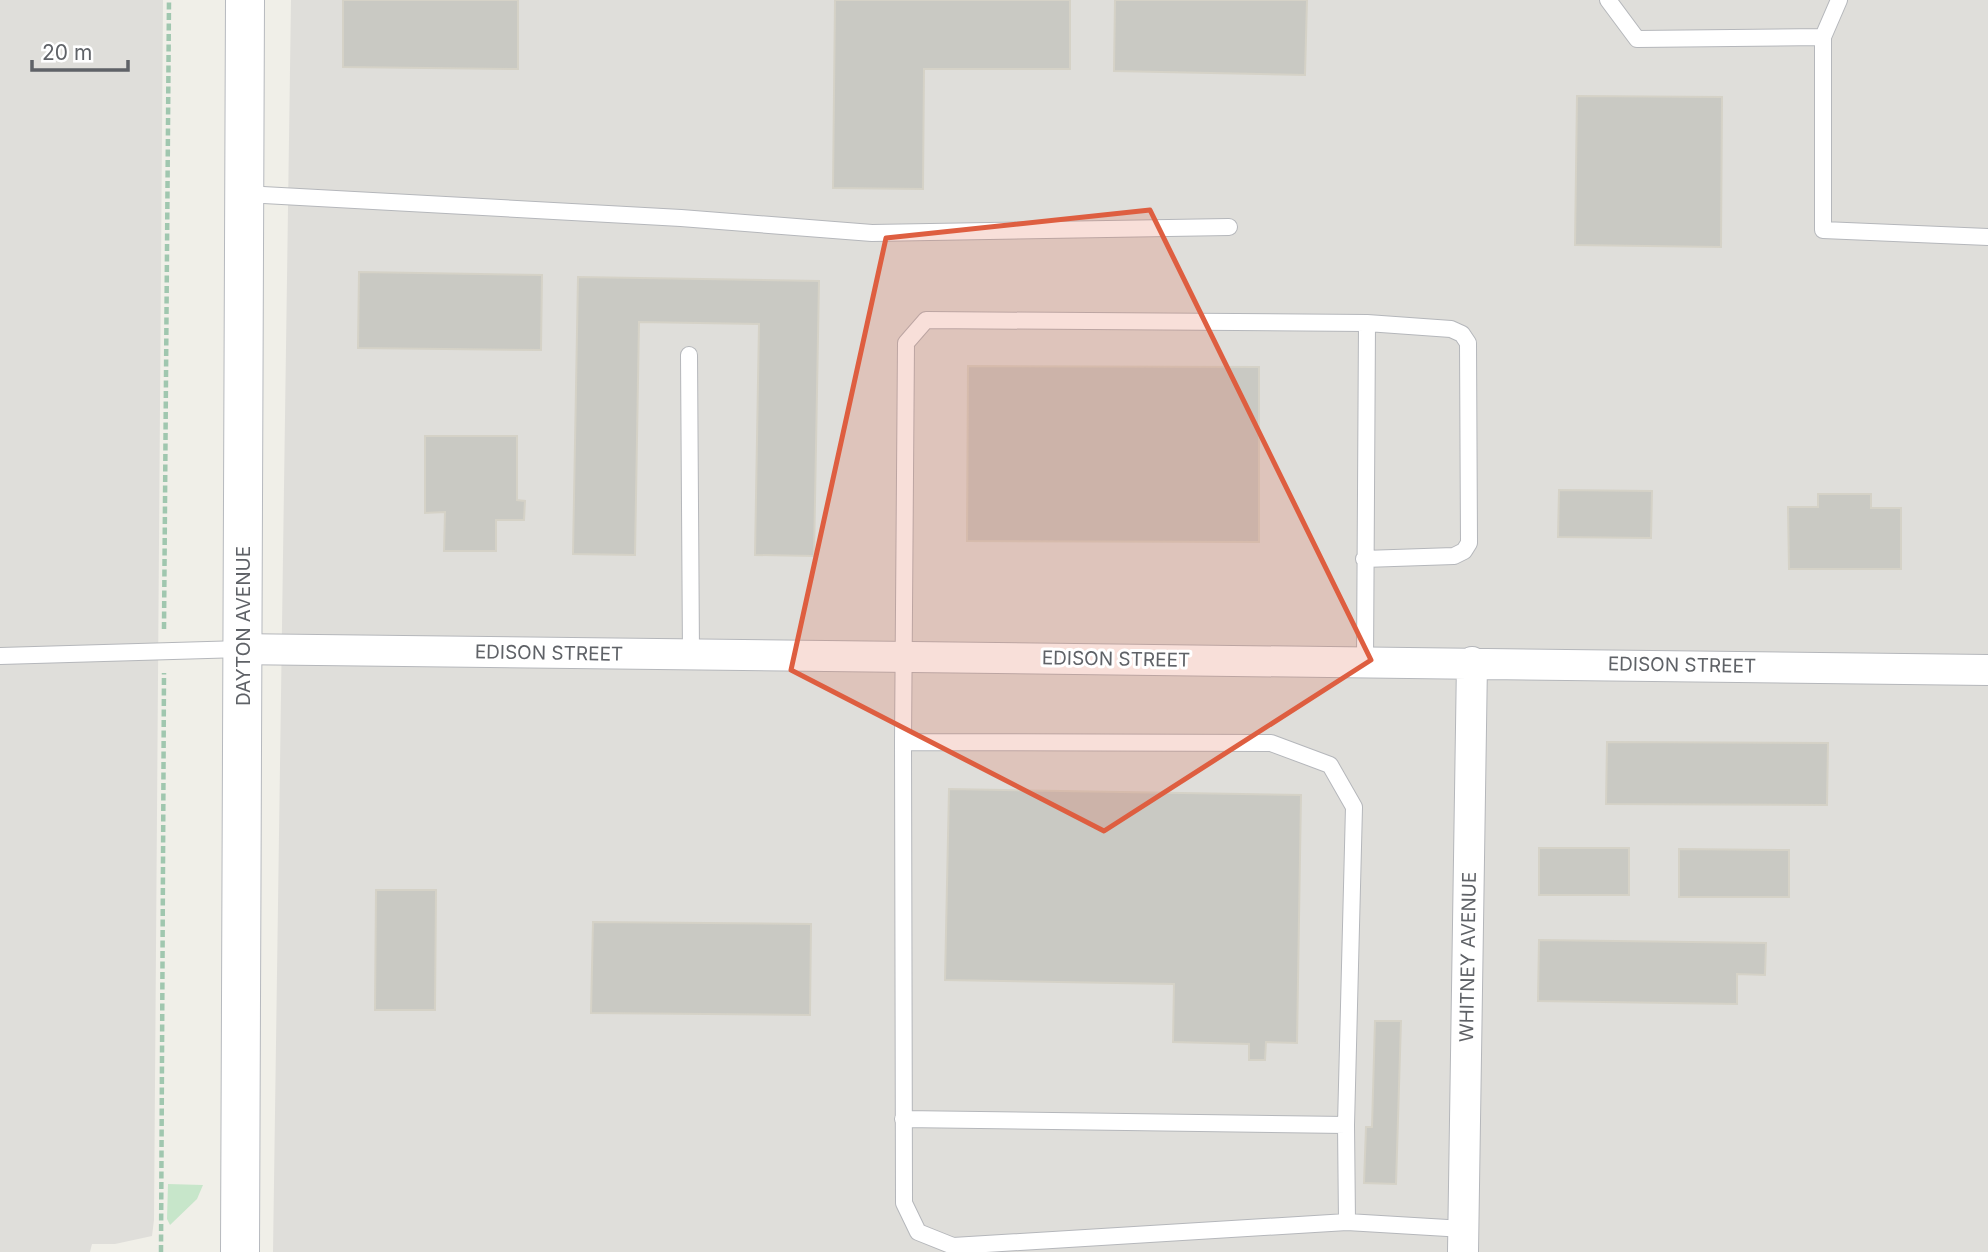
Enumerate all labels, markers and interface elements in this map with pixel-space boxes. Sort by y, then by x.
scale bar [32,28,128,72]
text: 20 m [42,40,92,65]
street label: DAYTON AVENUE [232,546,255,706]
street label: EDISON STREET [475,640,623,666]
street label: EDISON STREET [1042,646,1190,672]
street label: EDISON STREET [1608,652,1756,678]
street label: WHITNEY AVENUE [1455,872,1481,1042]

